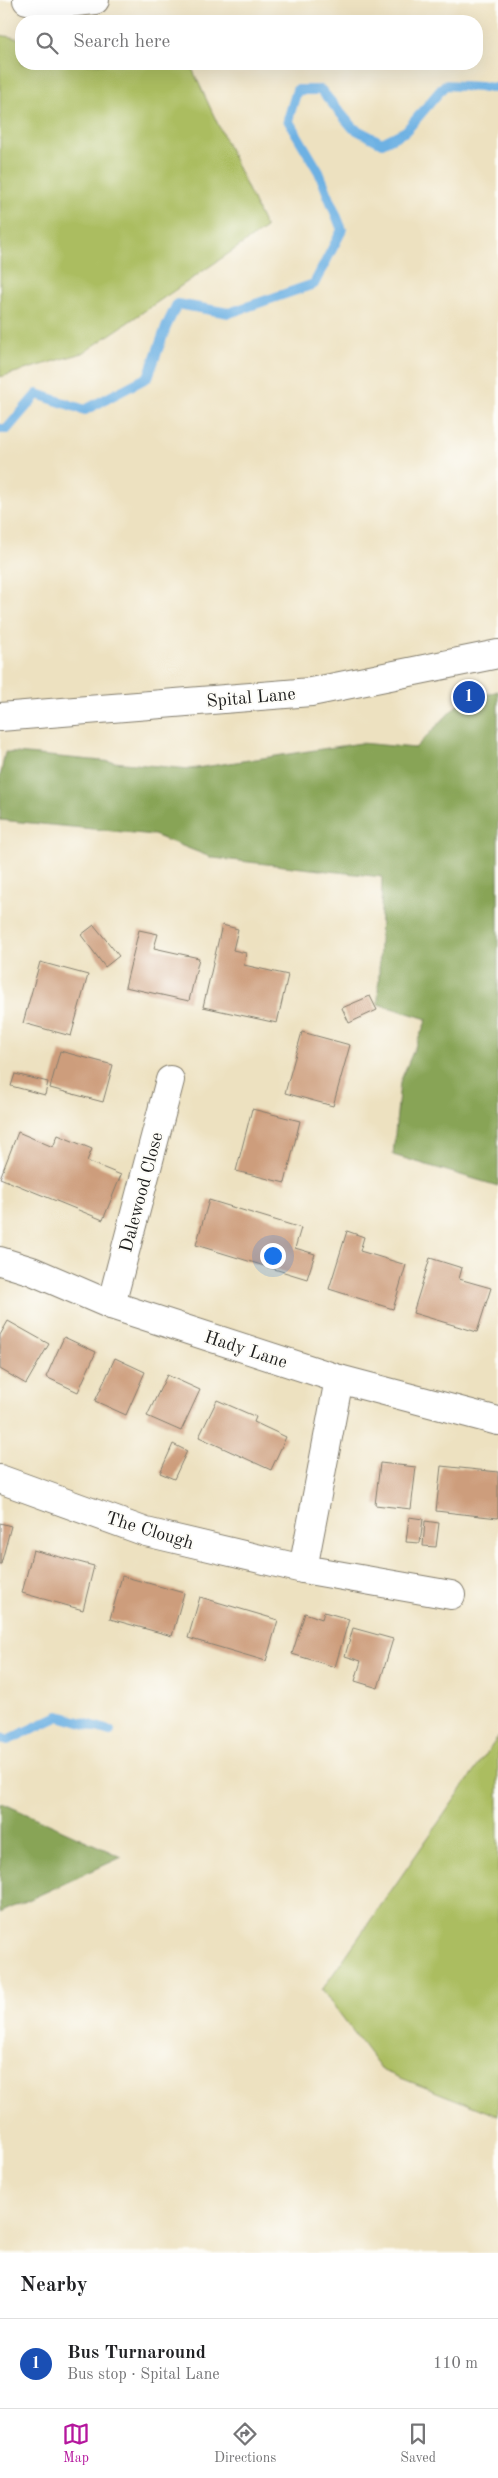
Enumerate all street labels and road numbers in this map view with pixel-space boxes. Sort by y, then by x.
street label: Spital Lane [206,685,296,711]
street label: Dalewood Close [117,1130,167,1254]
street label: Hady Lane [202,1328,289,1372]
street label: The Clough [104,1509,196,1553]

